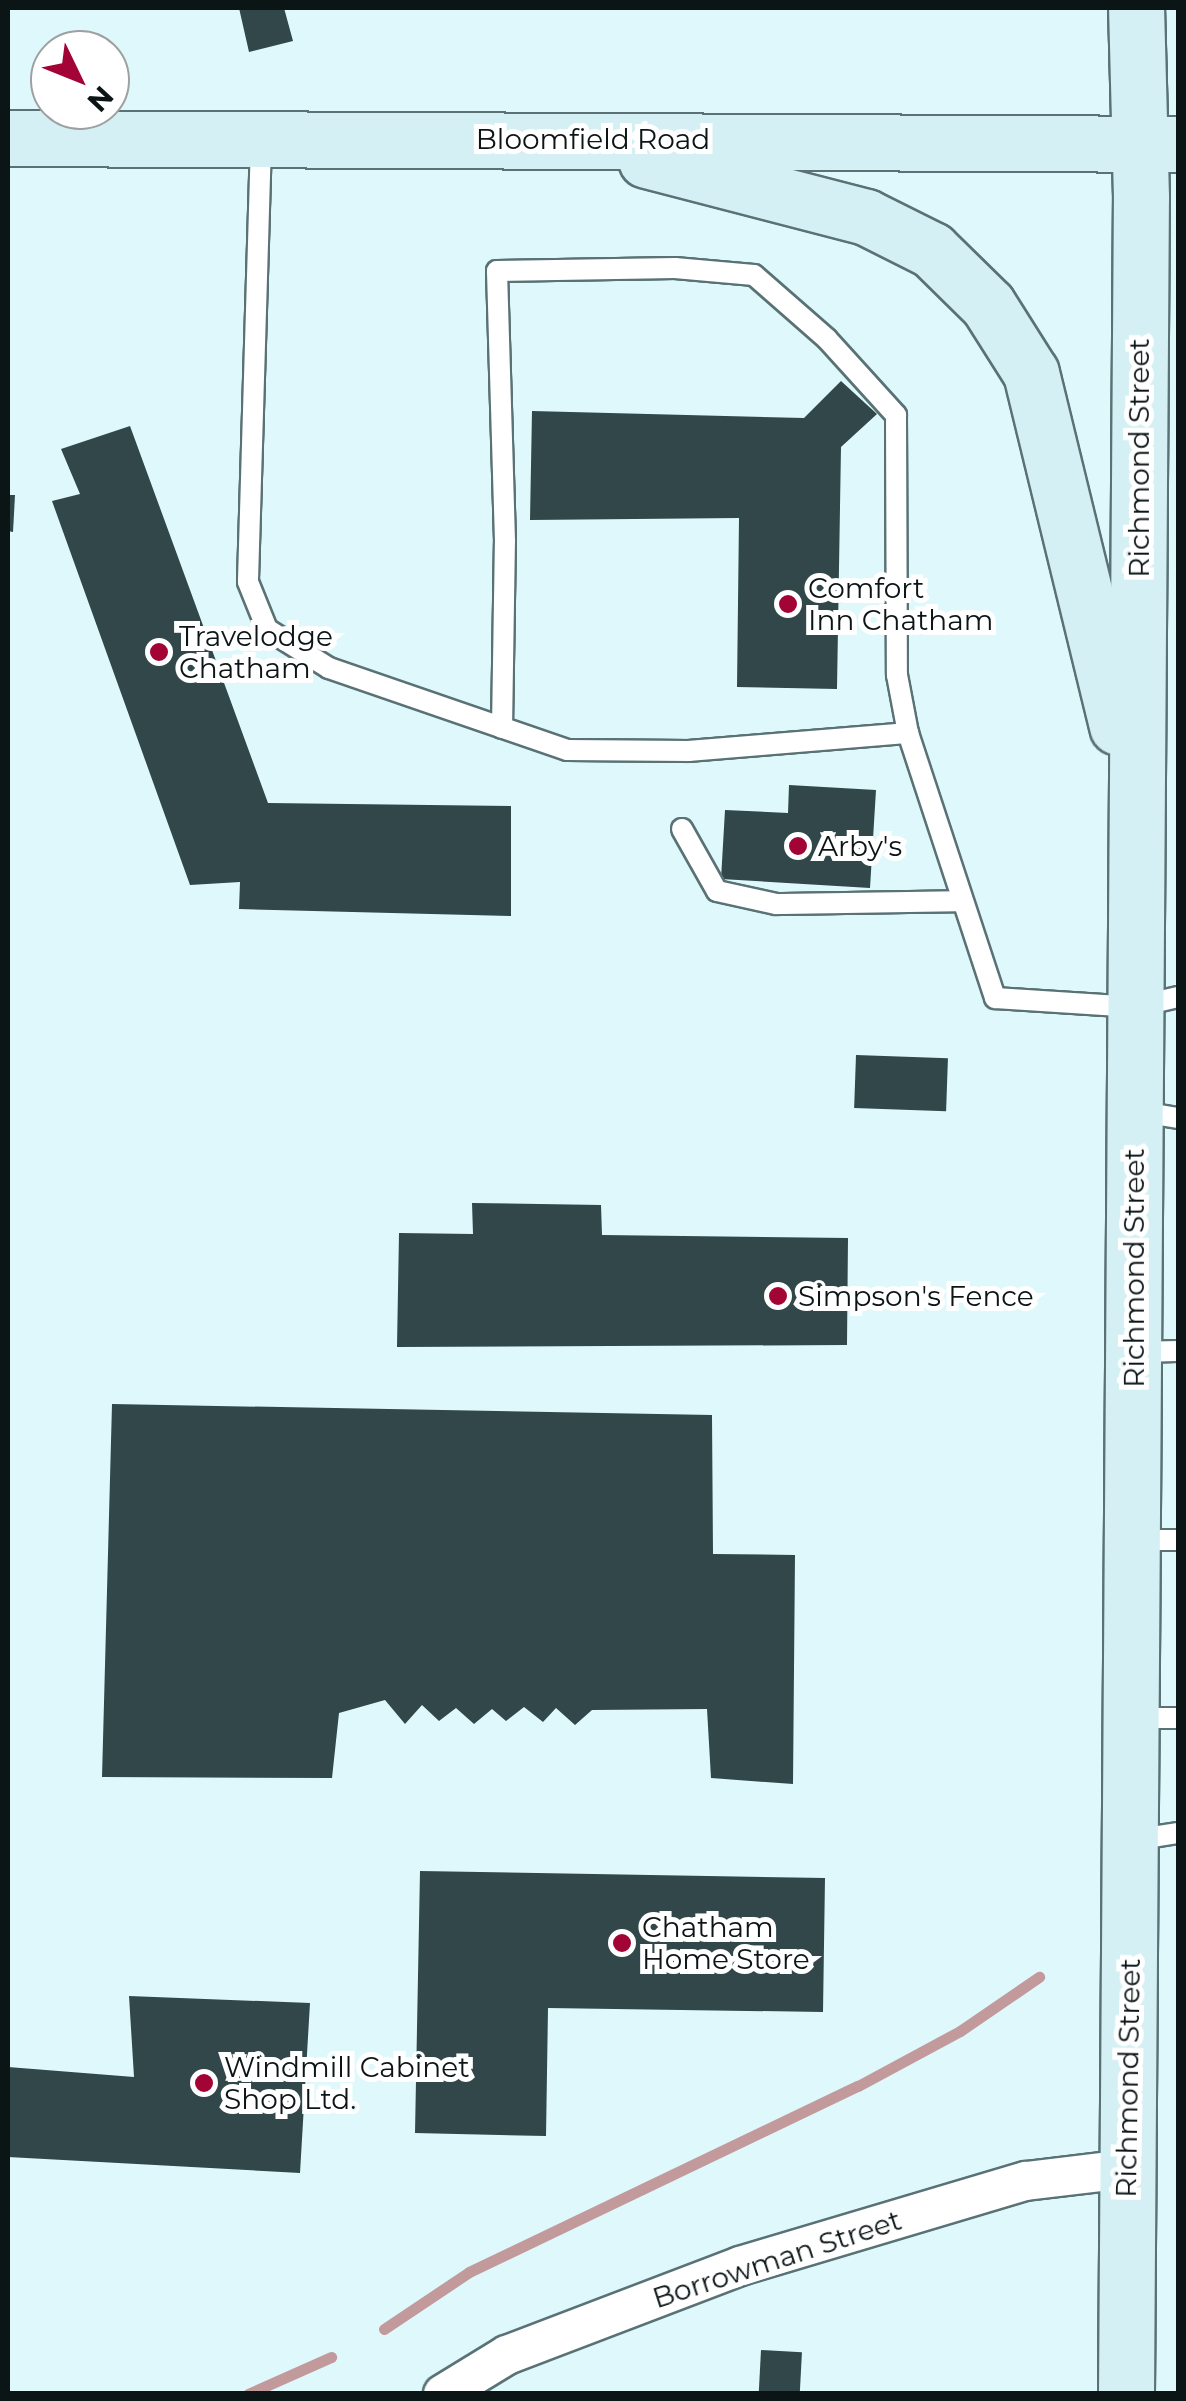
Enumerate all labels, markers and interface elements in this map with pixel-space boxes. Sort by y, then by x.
north arrow [30,30,130,130]
text: N [80,79,121,119]
street label: Bloomfield Road [476,122,710,156]
street label: Richmond Street [1122,338,1156,578]
place label: Comfort Inn Chatham [808,571,993,637]
marker: Comfort Inn Chatham [777,593,799,615]
place label: Travelodge Chatham [179,619,333,685]
marker: Travelodge Chatham [148,641,170,663]
place label: Arby's [818,829,902,863]
marker: Arby's [787,835,809,857]
street label: Richmond Street [1117,1148,1151,1388]
place label: Simpson's Fence [798,1279,1034,1313]
marker: Simpson's Fence [767,1285,789,1307]
place label: Chatham Home Store [642,1910,810,1976]
marker: Chatham Home Store [611,1932,633,1954]
street label: Richmond Street [1109,1958,1147,2198]
place label: Windmill Cabinet Shop Ltd. [224,2050,470,2116]
marker: Windmill Cabinet Shop Ltd. [193,2072,215,2094]
street label: Borrowman Street [648,2203,906,2315]

